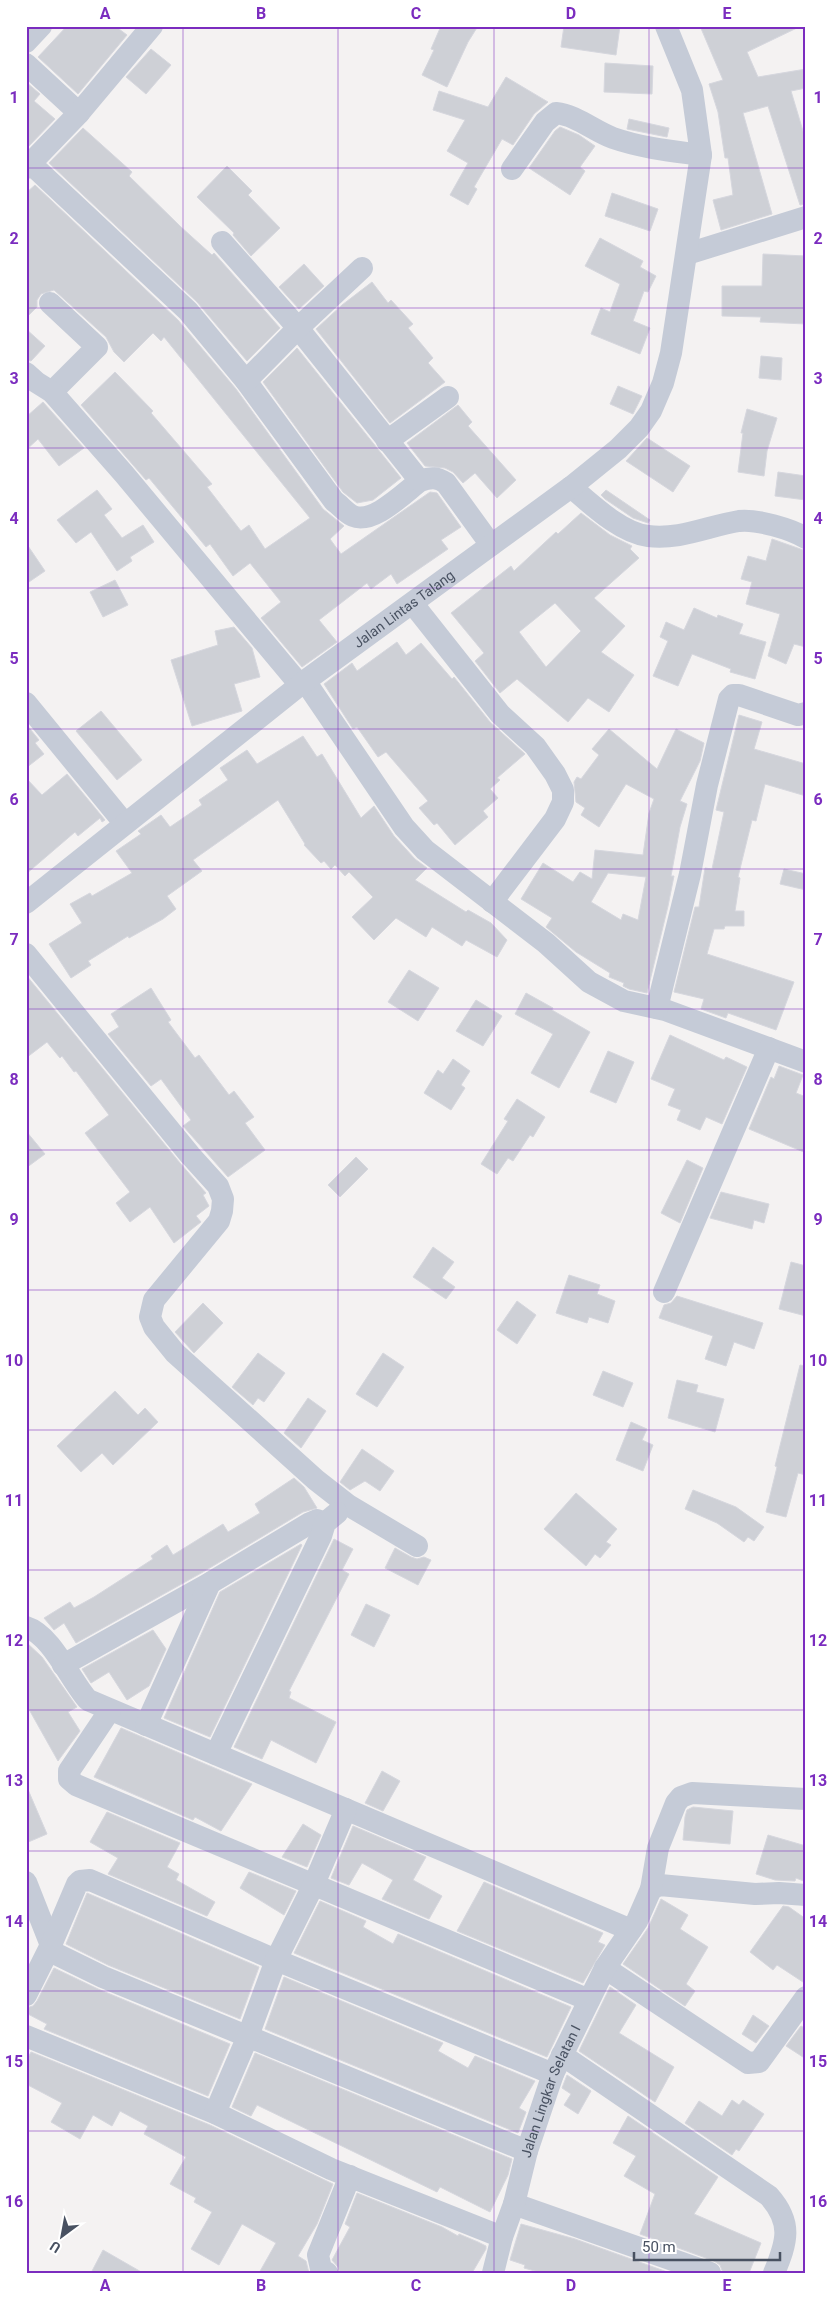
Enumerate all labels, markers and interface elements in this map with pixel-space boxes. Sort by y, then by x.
text: A [100,4,111,23]
text: B [256,4,266,23]
text: C [411,4,421,23]
text: D [566,4,576,23]
text: E [723,4,732,23]
text: 1 [9,88,19,107]
text: 1 [813,88,823,107]
text: 2 [9,229,19,248]
text: 2 [813,229,823,248]
text: 3 [9,369,19,388]
text: 3 [813,369,823,388]
text: 4 [9,509,19,528]
text: 4 [813,509,823,528]
street label: Jalan Lintas Talang [350,567,457,651]
text: 5 [9,649,19,668]
text: 5 [813,649,823,668]
text: 6 [9,790,19,809]
text: 6 [813,790,823,809]
text: 7 [9,930,19,949]
text: 7 [813,930,823,949]
text: 8 [9,1070,19,1089]
text: 8 [813,1070,823,1089]
text: 9 [9,1210,19,1229]
text: 9 [813,1210,823,1229]
text: 10 [5,1351,23,1370]
text: 10 [809,1351,827,1370]
text: 11 [5,1491,23,1510]
text: 11 [809,1491,827,1510]
text: 12 [5,1631,23,1650]
text: 12 [809,1631,827,1650]
text: 13 [5,1771,23,1790]
text: 13 [809,1771,827,1790]
text: 14 [5,1912,23,1931]
text: 14 [809,1912,827,1931]
street label: Jalan Lingkar Selatan I [518,2022,584,2159]
text: 15 [5,2052,23,2071]
text: 15 [809,2052,827,2071]
text: 16 [5,2192,23,2211]
text: 16 [809,2192,827,2211]
north arrow [38,2212,88,2262]
scale bar [634,2229,781,2261]
text: U [47,2238,63,2256]
text: 50 m [642,2238,676,2256]
text: A [100,2276,111,2295]
text: B [256,2276,266,2295]
text: C [411,2276,421,2295]
text: D [566,2276,576,2295]
text: E [723,2276,732,2295]

